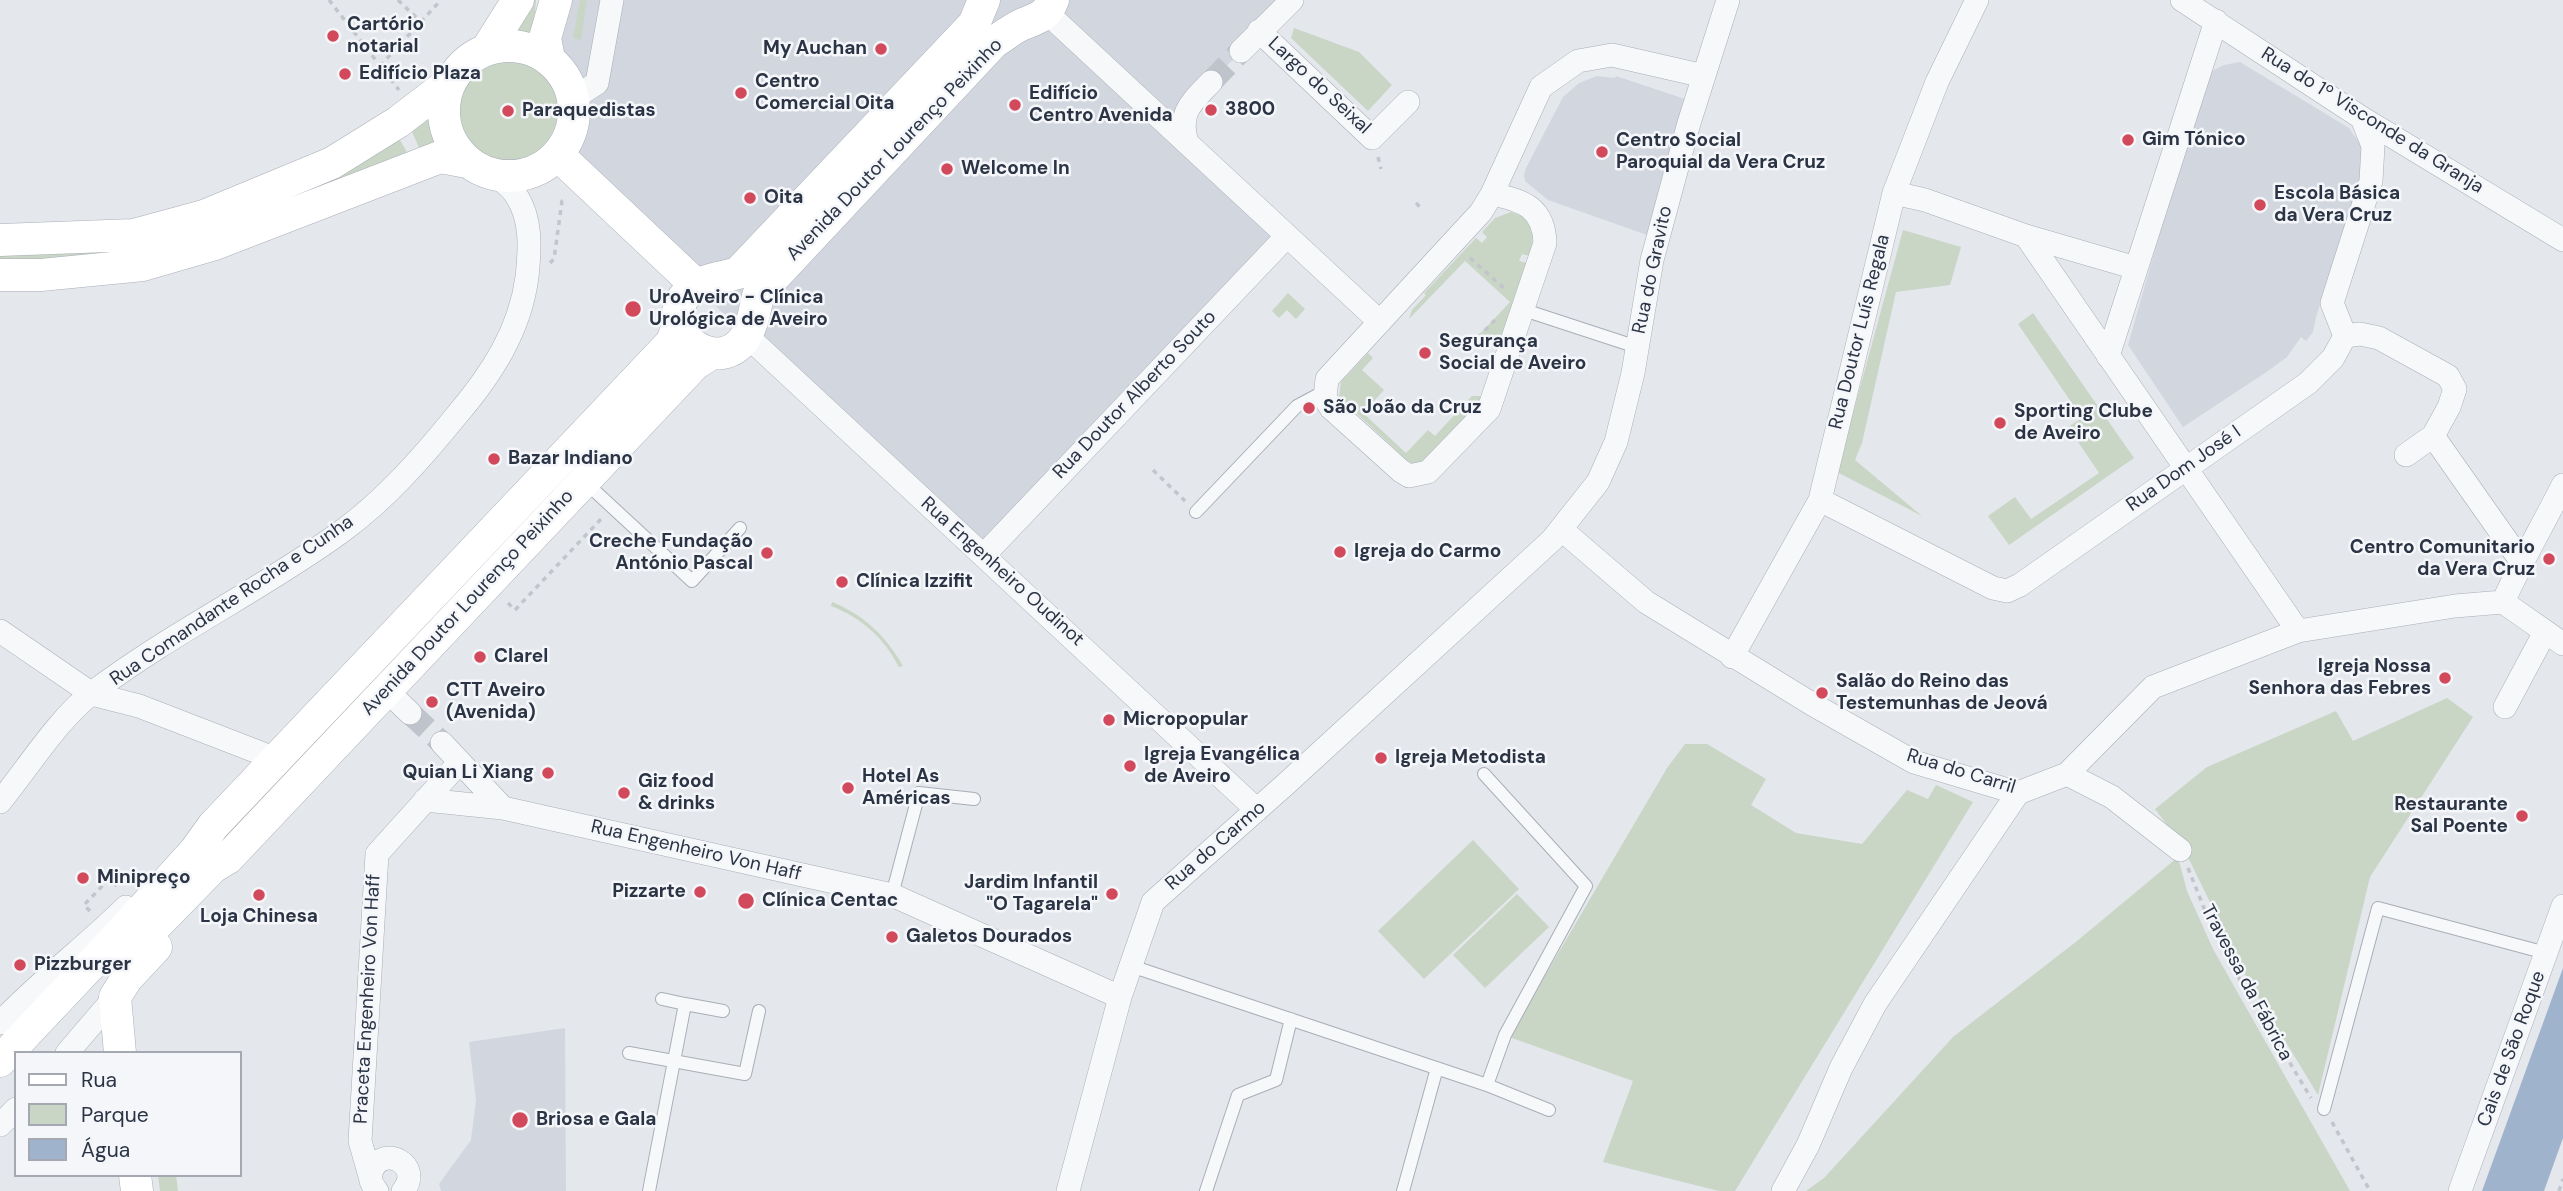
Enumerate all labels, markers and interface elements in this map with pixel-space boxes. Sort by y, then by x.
place label: Cartório notarial [347,14,424,58]
marker: Cartório notarial [325,28,341,44]
street label: Largo do Seixal [1263,33,1375,139]
street label: Avenida Doutor Lourenço Peixinho [782,34,1008,266]
place label: My Auchan [763,38,867,60]
marker: My Auchan [873,41,889,57]
street label: Rua do 1º Visconde da Granja [2257,43,2487,199]
place label: Edifício Plaza [359,63,481,85]
marker: Edifício Plaza [337,66,353,82]
place label: Centro Comercial Oita [755,71,894,115]
place label: Edifício Centro Avenida [1029,83,1173,127]
marker: Centro Comercial Oita [733,85,749,101]
marker: Edifício Centro Avenida [1007,97,1023,113]
place label: 3800 [1225,99,1275,121]
place label: Paraquedistas [522,100,656,122]
marker: 3800 [1203,102,1219,118]
marker: Paraquedistas [500,103,516,119]
place label: Gim Tónico [2142,129,2246,151]
place label: Centro Social Paroquial da Vera Cruz [1616,130,1825,174]
marker: Gim Tónico [2120,132,2136,148]
marker: Centro Social Paroquial da Vera Cruz [1594,144,1610,160]
place label: Welcome In [961,158,1070,180]
marker: Welcome In [939,161,955,177]
place label: Escola Básica da Vera Cruz [2274,183,2400,227]
place label: Oita [764,187,803,209]
marker: Oita [742,190,758,206]
marker: Escola Básica da Vera Cruz [2252,197,2268,213]
street label: Rua do Gravito [1628,204,1678,336]
street label: Rua Doutor Luís Regala [1825,232,1895,432]
place label: UroAveiro - Clínica Urológica de Aveiro [649,287,828,331]
marker: UroAveiro - Clínica Urológica de Aveiro [623,299,643,319]
street label: Rua Doutor Alberto Souto [1049,306,1221,484]
place label: Segurança Social de Aveiro [1439,331,1586,375]
marker: Segurança Social de Aveiro [1417,345,1433,361]
place label: São João da Cruz [1323,397,1482,419]
marker: São João da Cruz [1301,400,1317,416]
place label: Sporting Clube de Aveiro [2014,401,2153,445]
marker: Sporting Clube de Aveiro [1992,415,2008,431]
street label: Rua Dom José I [2122,421,2246,517]
place label: Bazar Indiano [508,448,633,470]
marker: Bazar Indiano [486,451,502,467]
street label: Avenida Doutor Lourenço Peixinho [357,485,579,721]
street label: Rua Engenheiro Oudinot [916,493,1088,651]
street label: Rua Comandante Rocha e Cunha [106,511,358,691]
place label: Creche Fundação António Pascal [589,531,753,575]
place label: Centro Comunitario da Vera Cruz [2350,537,2535,581]
place label: Igreja do Carmo [1354,541,1501,563]
marker: Igreja do Carmo [1332,544,1348,560]
marker: Creche Fundação António Pascal [759,545,775,561]
marker: Centro Comunitario da Vera Cruz [2541,551,2557,567]
place label: Clínica Izzifit [856,571,973,593]
marker: Clínica Izzifit [834,574,850,590]
place label: Clarel [494,646,548,668]
marker: Clarel [472,649,488,665]
place label: Igreja Nossa Senhora das Febres [2248,656,2431,700]
marker: Igreja Nossa Senhora das Febres [2437,670,2453,686]
place label: Salão do Reino das Testemunhas de Jeová [1836,671,2048,715]
place label: CTT Aveiro (Avenida) [446,680,546,724]
marker: Salão do Reino das Testemunhas de Jeová [1814,685,1830,701]
marker: CTT Aveiro (Avenida) [424,694,440,710]
place label: Micropopular [1123,709,1248,731]
marker: Micropopular [1101,712,1117,728]
place label: Igreja Evangélica de Aveiro [1144,744,1300,788]
street label: Rua do Carril [1904,745,2018,799]
place label: Igreja Metodista [1395,747,1546,769]
marker: Igreja Metodista [1373,750,1389,766]
marker: Igreja Evangélica de Aveiro [1122,758,1138,774]
place label: Quian Li Xiang [402,762,534,784]
marker: Quian Li Xiang [540,765,556,781]
place label: Hotel As Américas [862,766,951,810]
place label: Giz food & drinks [638,771,715,815]
marker: Hotel As Américas [840,780,856,796]
marker: Giz food & drinks [616,785,632,801]
place label: Restaurante Sal Poente [2394,794,2508,838]
street label: Rua do Carmo [1161,796,1271,896]
marker: Restaurante Sal Poente [2514,808,2530,824]
street label: Rua Engenheiro Von Haff [589,816,803,886]
place label: Minipreço [97,867,191,889]
marker: Minipreço [75,870,91,886]
place label: Jardim Infantil "O Tagarela" [964,872,1098,916]
street label: Praceta Engenheiro Von Haff [350,873,386,1125]
place label: Pizzarte [612,881,686,903]
marker: Pizzarte [692,884,708,900]
marker: Jardim Infantil "O Tagarela" [1104,886,1120,902]
marker: Loja Chinesa [251,887,267,903]
place label: Clínica Centac [762,890,898,912]
marker: Clínica Centac [736,891,756,911]
street label: Travessa da Fábrica [2195,901,2297,1065]
place label: Loja Chinesa [200,906,318,928]
place label: Galetos Dourados [906,926,1072,948]
marker: Galetos Dourados [884,929,900,945]
place label: Pizzburger [34,954,131,976]
marker: Pizzburger [12,957,28,973]
street label: Cais de São Roque [2473,968,2551,1130]
legend [14,1051,242,1177]
text: Rua [81,1066,117,1094]
text: Parque [81,1101,149,1129]
place label: Briosa e Gala [536,1109,656,1131]
marker: Briosa e Gala [510,1110,530,1130]
text: Água [81,1136,130,1164]

